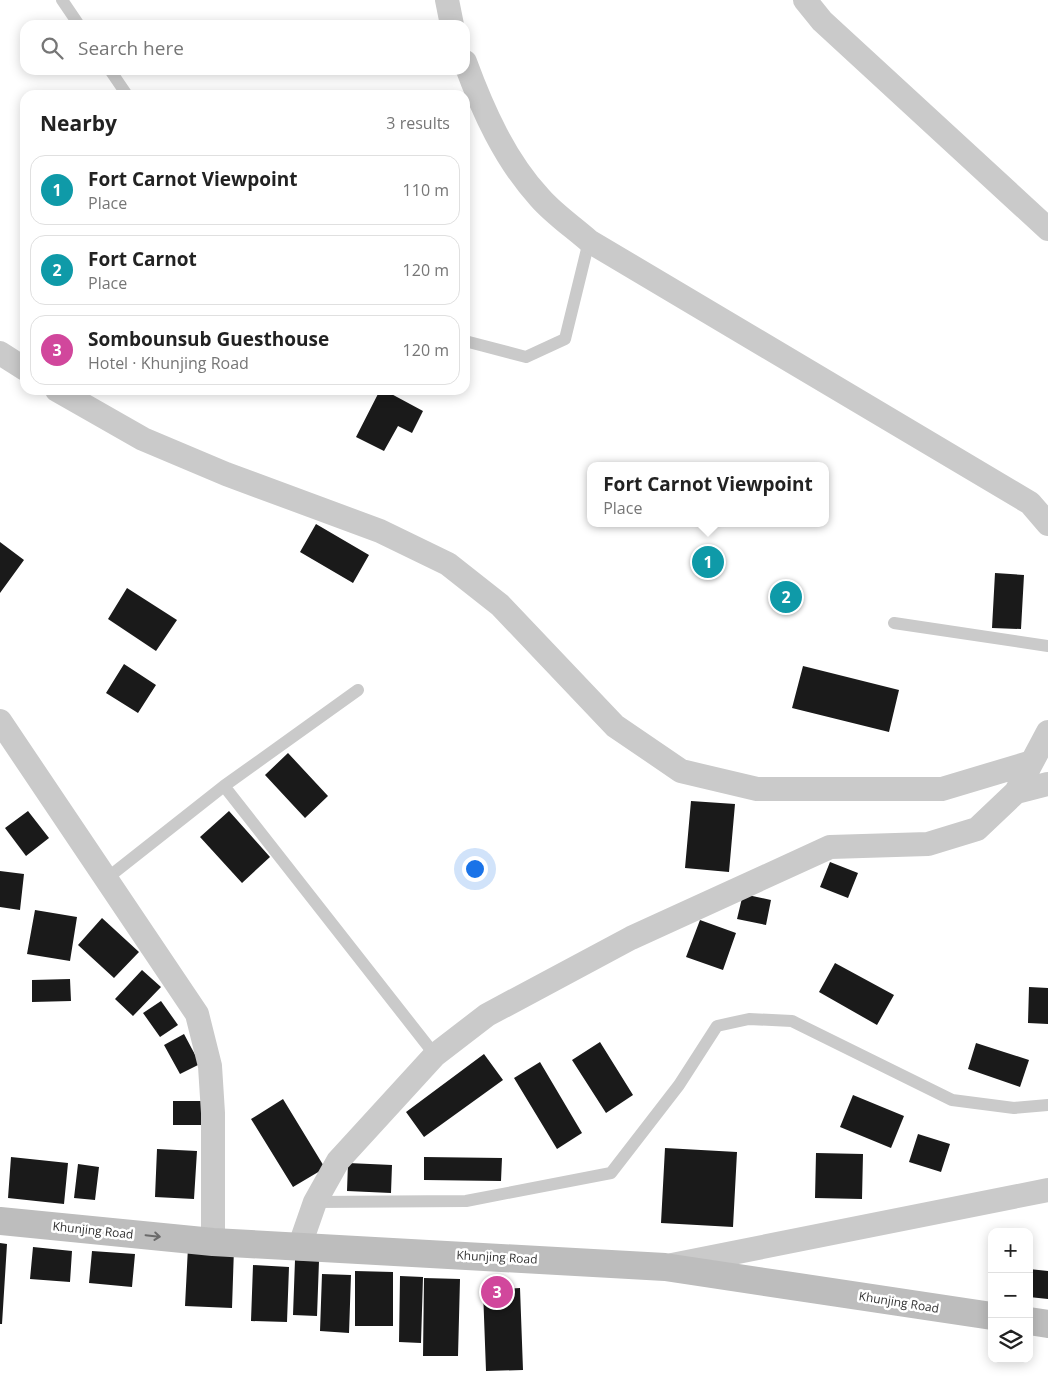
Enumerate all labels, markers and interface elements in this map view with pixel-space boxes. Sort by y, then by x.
search box [20,20,470,75]
icon: search [38,34,66,62]
text: Search here [78,35,184,61]
text: Nearby [40,109,117,137]
text: 3 results [386,112,450,134]
text: Fort Carnot Viewpoint [88,166,298,192]
text: 1 [52,179,62,201]
text: 110 m [403,179,449,201]
text: Place [88,192,127,214]
text: Fort Carnot [88,246,197,272]
text: 2 [52,259,62,281]
text: 120 m [403,259,449,281]
text: Place [88,272,127,294]
text: Sombounsub Guesthouse [88,326,329,352]
text: 3 [52,339,62,361]
text: 120 m [403,339,449,361]
text: Hotel · Khunjing Road [88,352,249,374]
popup [587,462,829,527]
text: Fort Carnot Viewpoint [603,471,813,497]
text: Place [603,497,642,519]
pin: 1 [692,543,724,581]
pin: 2 [770,578,802,616]
your location [462,856,488,882]
street label: Khunjing Road [52,1217,134,1243]
map controls [988,1228,1033,1363]
button: + [988,1228,1033,1273]
one-way arrow [145,1231,161,1241]
street label: Khunjing Road [456,1246,538,1268]
pin: 3 [481,1273,513,1311]
button: − [988,1273,1033,1318]
street label: Khunjing Road [858,1287,940,1317]
button: layers [988,1318,1033,1363]

